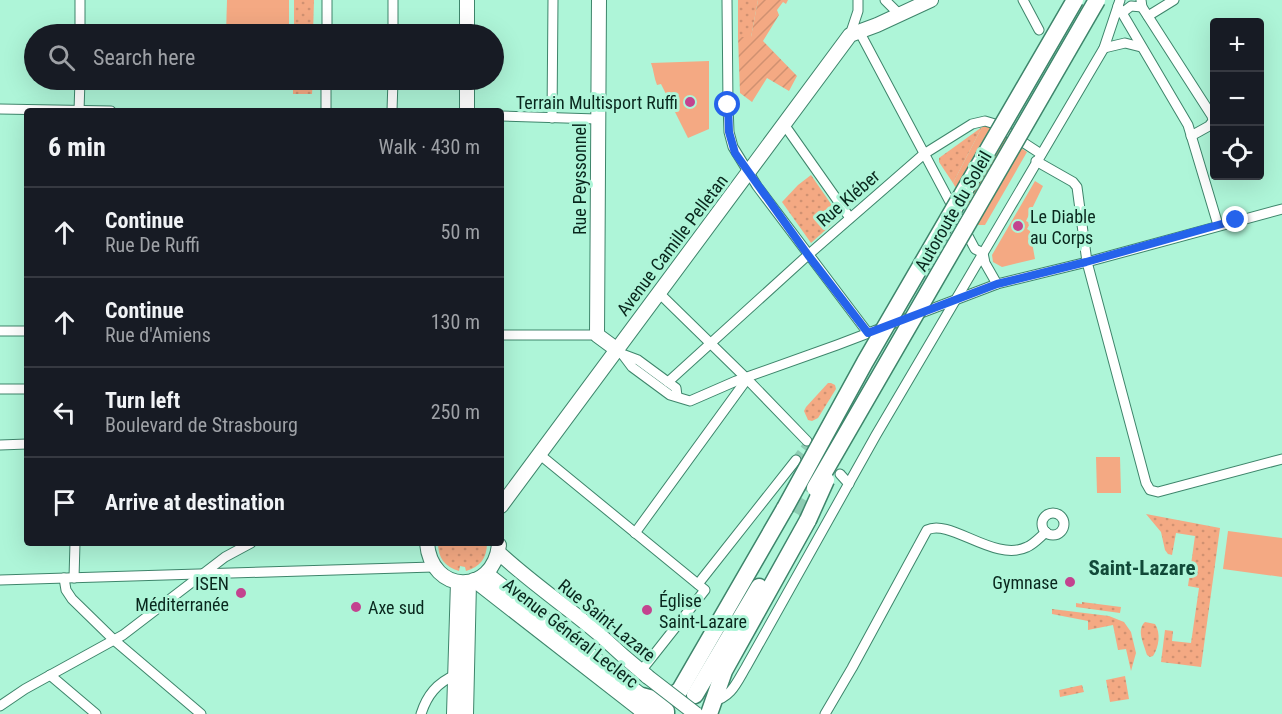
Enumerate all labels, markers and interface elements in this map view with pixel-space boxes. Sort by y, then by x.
map controls [1210,18,1264,180]
button: + [1210,18,1264,72]
search box [24,24,504,90]
icon: search [45,41,78,74]
text: Search here [93,45,195,70]
button: − [1210,72,1264,126]
route start [714,91,740,117]
place label: Terrain Multisport Ruffi [516,92,678,113]
marker: Terrain Multisport Ruffi [683,95,697,109]
street label: Rue Peyssonnel [569,123,590,235]
button: locate [1210,126,1264,180]
text: 6 min [48,132,106,162]
text: Walk · 430 m [379,135,480,159]
street label: Autoroute du Soleil [910,147,996,275]
street label: Rue Kléber [812,165,884,231]
street label: Avenue Camille Pelletan [612,170,732,320]
place label: Le Diable au Corps [1030,206,1096,248]
route end [1222,206,1248,232]
text: Continue [105,208,184,233]
icon: ahead [48,216,81,249]
marker: Le Diable au Corps [1011,219,1025,233]
text: 50 m [441,220,480,244]
text: Rue De Ruffi [105,233,200,257]
text: Continue [105,298,184,323]
icon: ahead [48,306,81,339]
text: 130 m [431,310,480,334]
text: Rue d'Amiens [105,323,211,347]
text: Turn left [105,388,180,413]
icon: left [48,396,81,429]
text: 250 m [431,400,480,424]
text: Boulevard de Strasbourg [105,413,298,437]
icon: arrive [48,486,81,519]
text: Arrive at destination [105,490,285,515]
district label: Saint-Lazare [1088,556,1196,580]
place label: Gymnase [992,572,1058,593]
place label: ISEN Méditerranée [135,573,229,615]
street label: Avenue Général Leclerc [499,574,643,692]
street label: Rue Saint-Lazare [554,574,660,666]
marker: Gymnase [1063,575,1077,589]
marker: ISEN Méditerranée [234,586,248,600]
place label: Église Saint-Lazare [659,590,747,632]
place label: Axe sud [368,597,425,618]
marker: Axe sud [349,600,363,614]
marker: Église Saint-Lazare [640,603,654,617]

